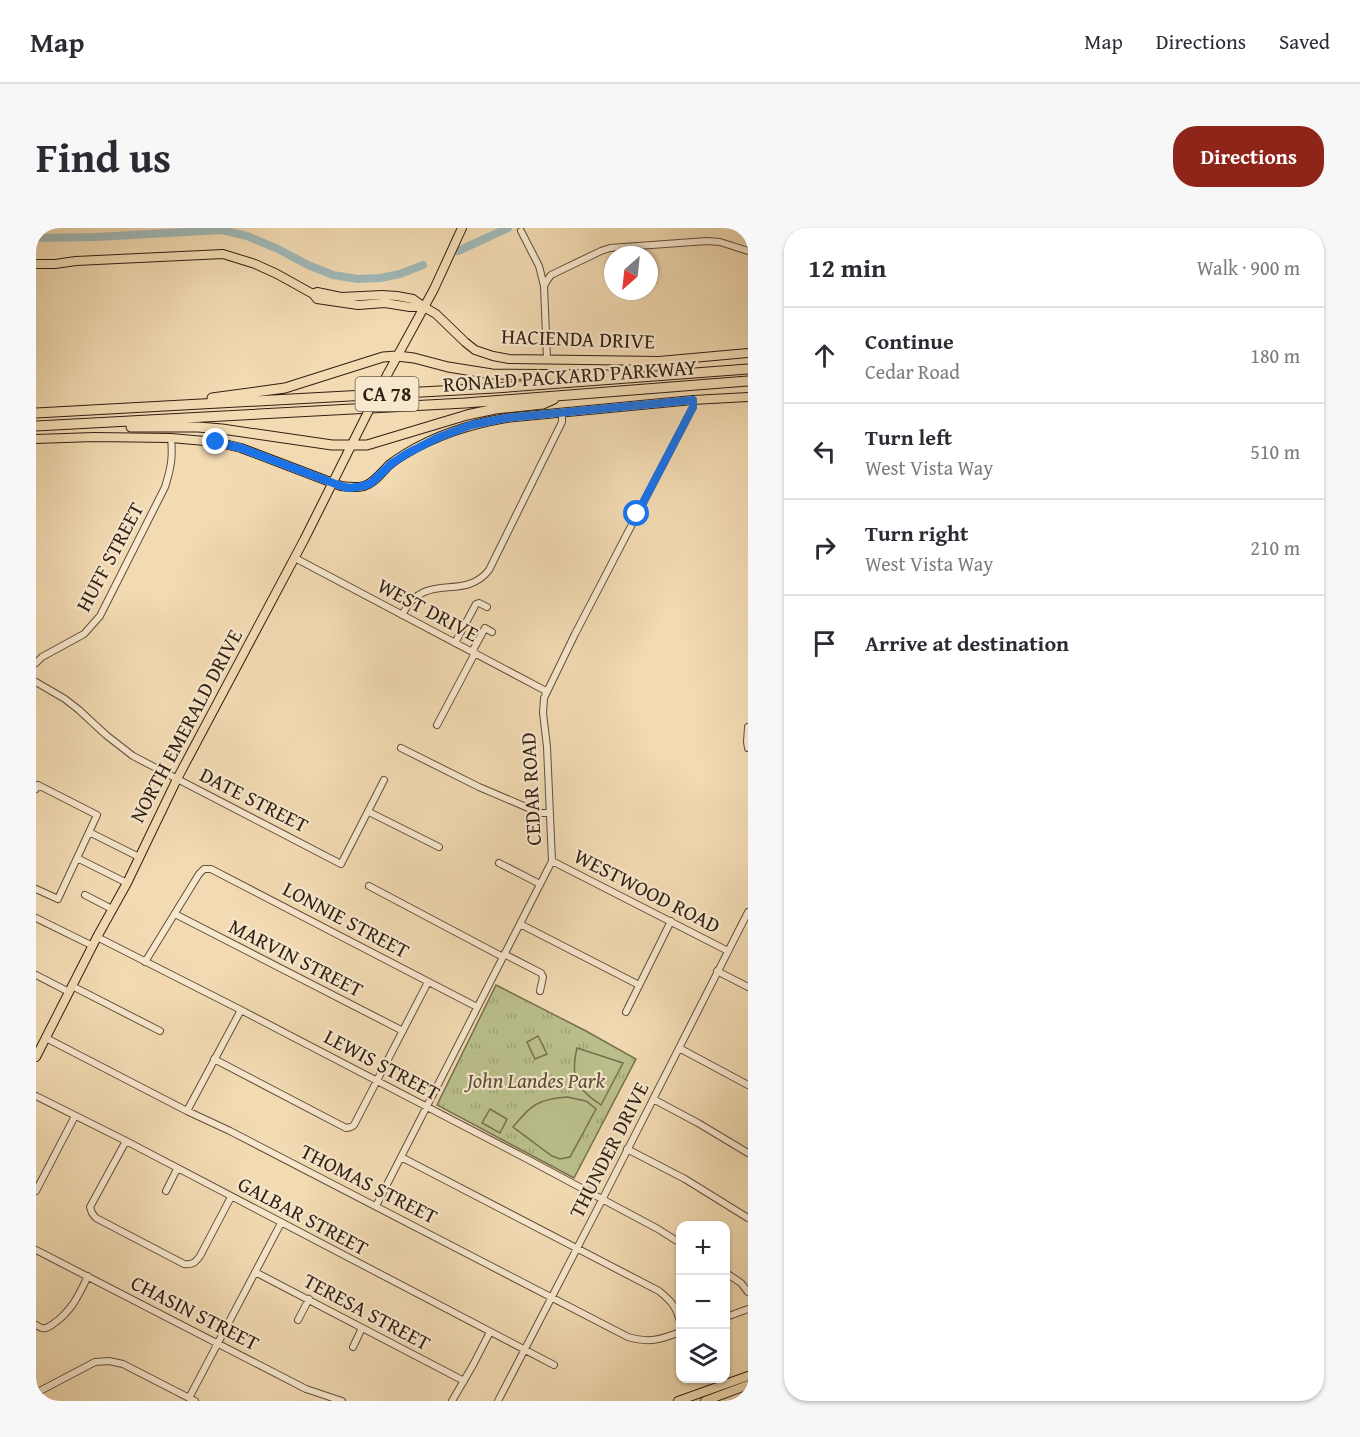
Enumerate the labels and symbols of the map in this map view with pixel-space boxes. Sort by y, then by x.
north arrow [604,246,658,300]
street label: HACIENDA DRIVE [501,320,656,357]
street label: RONALD PACKARD PARKWAY [442,351,698,400]
road number: CA 78 [356,377,418,411]
route end [202,428,228,454]
street label: HUFF STREET [68,496,152,617]
route start [623,500,649,526]
street label: WEST DRIVE [372,570,485,649]
street label: NORTH EMERALD DRIVE [121,623,250,828]
street label: CEDAR ROAD [512,732,549,846]
street label: DATE STREET [195,759,314,840]
street label: WESTWOOD ROAD [569,840,726,941]
street label: LONNIE STREET [277,873,415,966]
street label: MARVIN STREET [224,910,369,1005]
street label: LEWIS STREET [319,1021,446,1108]
park label: John Landes Park [464,1065,605,1096]
street label: THUNDER DRIVE [561,1076,656,1223]
street label: THOMAS STREET [295,1136,443,1232]
street label: GALBAR STREET [232,1168,374,1263]
street label: TERESA STREET [298,1265,436,1358]
street label: CHASIN STREET [126,1267,265,1358]

